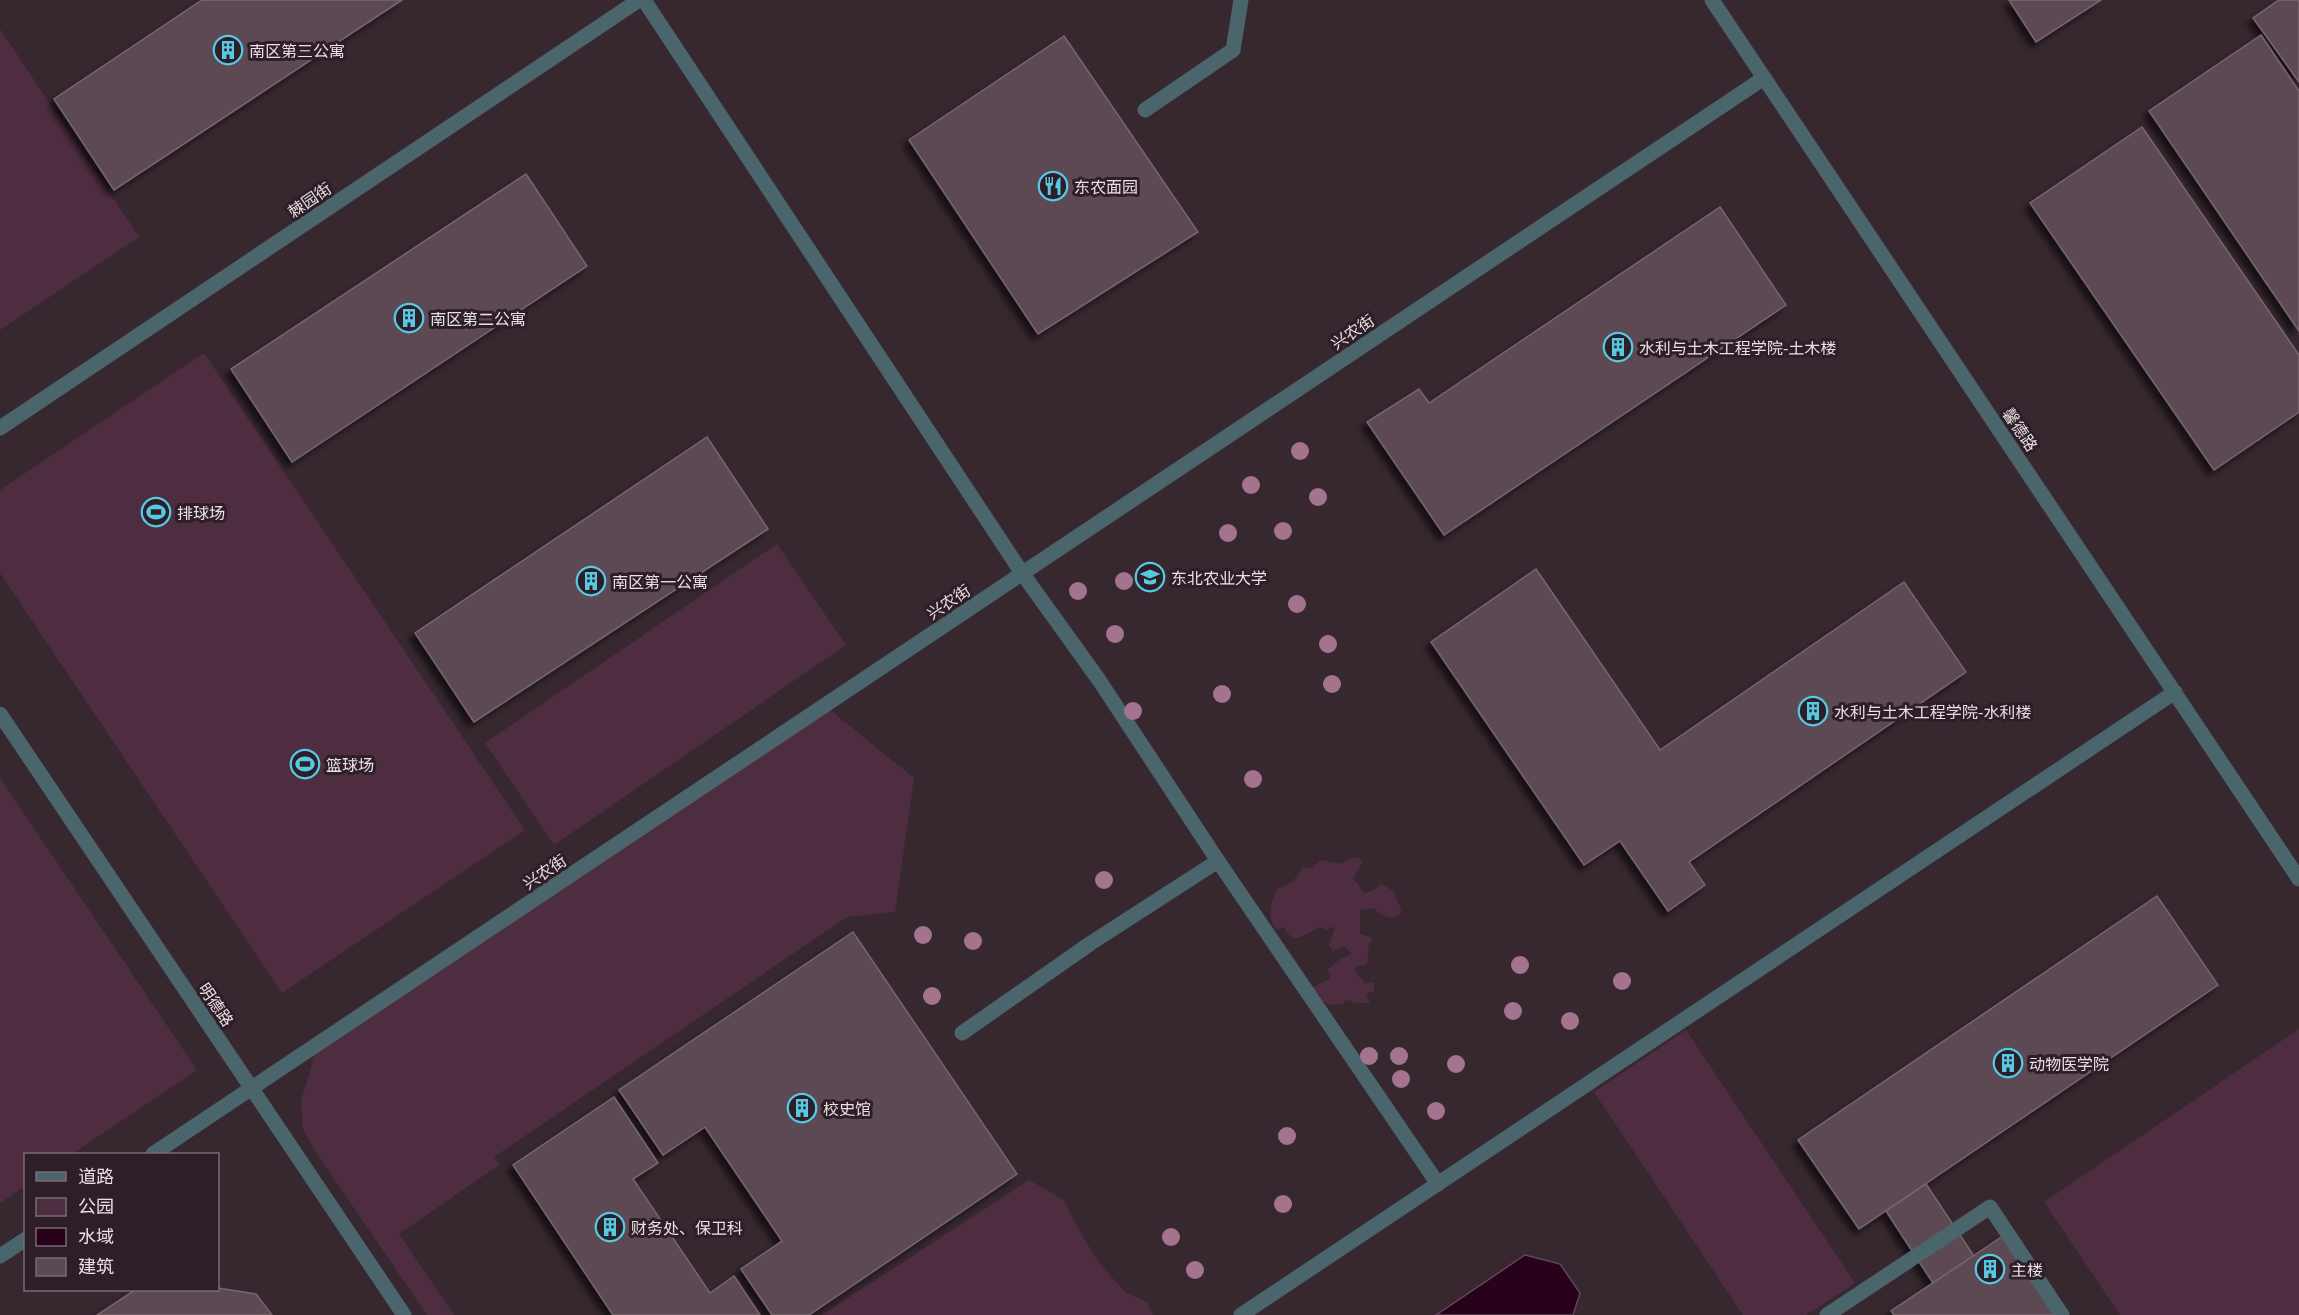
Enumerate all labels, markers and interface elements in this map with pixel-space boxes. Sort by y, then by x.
building icon: 南区第三公寓 [212,34,244,66]
place label: 南区第三公寓 [249,38,345,62]
restaurant icon: 东农面园 [1037,170,1069,202]
place label: 东农面园 [1074,174,1138,198]
street label: 棘园街 [282,176,336,222]
building icon: 南区第二公寓 [393,302,425,334]
place label: 南区第二公寓 [430,306,526,330]
street label: 兴农街 [1325,308,1379,354]
building icon: 水利与土木工程学院-土木楼 [1602,331,1634,363]
place label: 水利与土木工程学院-土木楼 [1639,335,1837,359]
street label: 馨德路 [1998,402,2044,456]
sports icon: 排球场 [140,496,172,528]
place label: 排球场 [177,500,225,524]
school or university icon: 东北农业大学 [1134,561,1166,593]
building icon: 南区第一公寓 [575,565,607,597]
place label: 东北农业大学 [1171,565,1267,589]
place label: 南区第一公寓 [612,569,708,593]
street label: 兴农街 [921,578,975,624]
building icon: 水利与土木工程学院-水利楼 [1797,695,1829,727]
place label: 水利与土木工程学院-水利楼 [1834,699,2032,723]
sports icon: 篮球场 [289,748,321,780]
place label: 篮球场 [326,752,374,776]
street label: 兴农街 [517,848,571,894]
street label: 明德路 [194,977,240,1031]
building icon: 动物医学院 [1992,1047,2024,1079]
place label: 动物医学院 [2029,1051,2109,1075]
building icon: 校史馆 [786,1092,818,1124]
place label: 校史馆 [823,1096,871,1120]
legend [24,1153,219,1291]
text: 道路 [78,1162,114,1188]
text: 公园 [78,1192,114,1218]
building icon: 财务处、保卫科 [594,1211,626,1243]
place label: 财务处、保卫科 [631,1215,743,1239]
text: 水域 [78,1222,114,1248]
text: 建筑 [78,1252,114,1278]
building icon: 主楼 [1974,1253,2006,1285]
place label: 主楼 [2011,1257,2043,1281]

